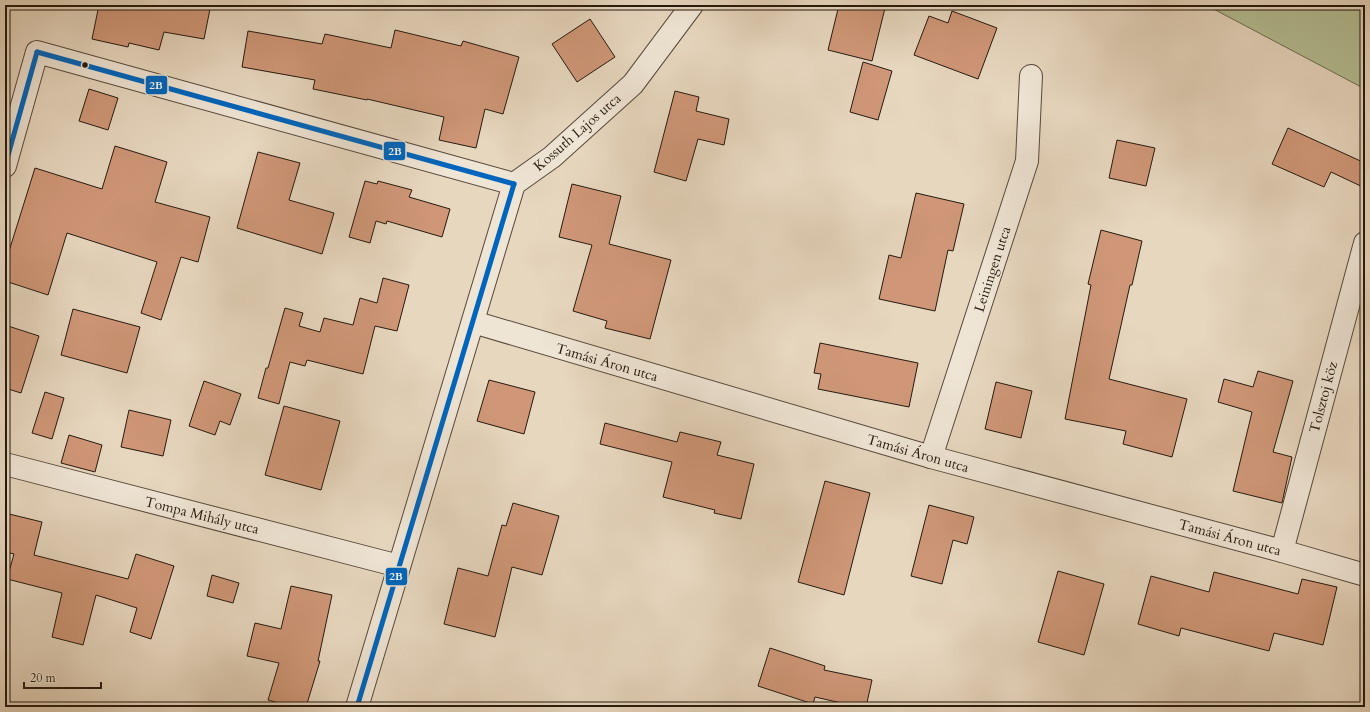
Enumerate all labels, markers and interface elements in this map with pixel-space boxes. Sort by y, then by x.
unlabelled marker [80,60,90,70]
line badge: 2B [145,75,168,95]
text: 2B [149,78,163,93]
street label: Kossuth Lajos utca [530,89,625,176]
line badge: 2B [383,141,406,161]
text: 2B [388,144,402,159]
street label: Leiningen utca [970,224,1015,314]
street label: Tamási Áron utca [554,339,660,386]
street label: Tolsztoj köz [1305,359,1342,435]
street label: Tamási Áron utca [865,430,971,477]
street label: Tompa Mihály utca [143,492,261,539]
street label: Tamási Áron utca [1176,515,1283,560]
line badge: 2B [385,567,408,586]
text: 2B [389,569,403,584]
scale bar [24,664,101,690]
text: 20 m [30,670,57,686]

